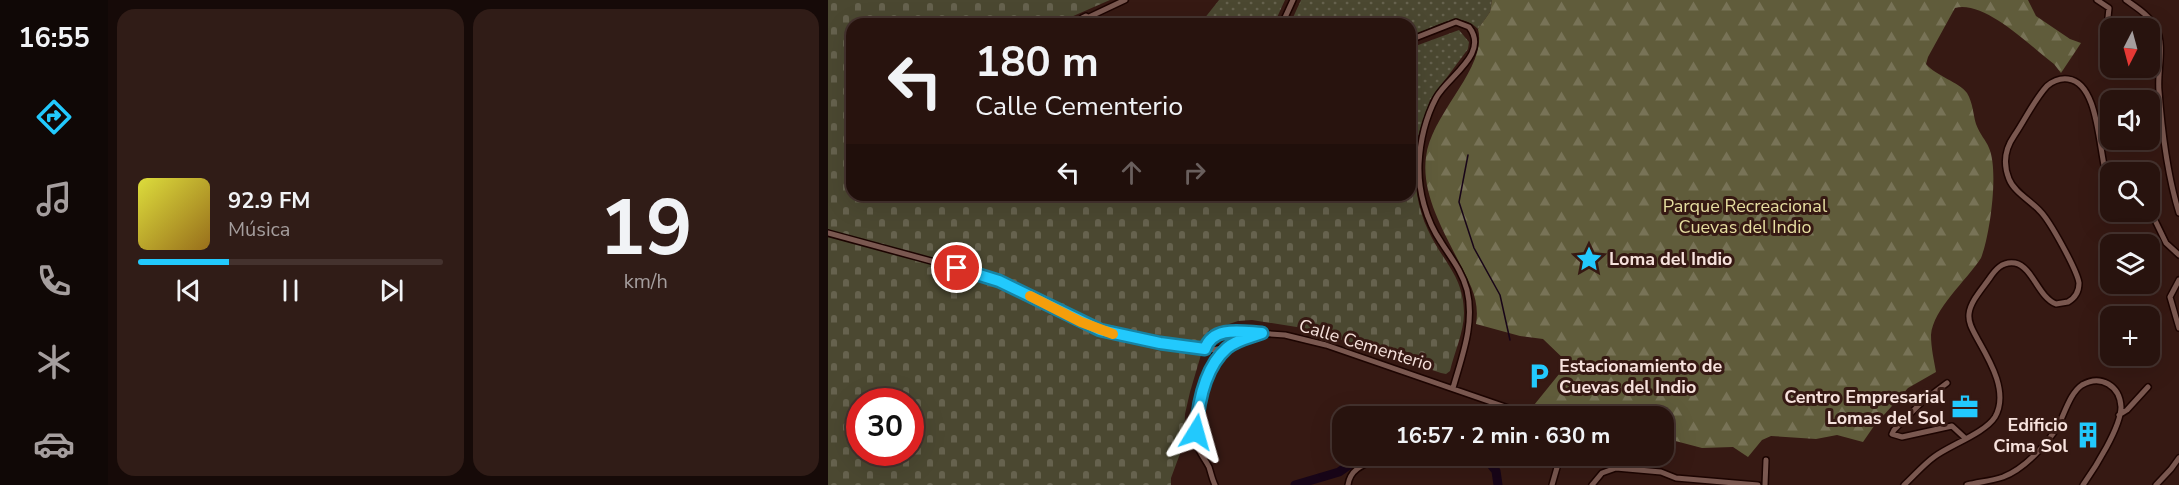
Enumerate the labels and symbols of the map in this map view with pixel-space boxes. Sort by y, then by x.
north arrow [2100,18,2160,78]
park label: Parque Recreacional Cuevas del Indio [1663,194,1828,239]
pin [931,242,982,293]
place icon: Loma del Indio [1574,244,1604,274]
place label: Loma del Indio [1609,247,1732,271]
street label: Calle Cementerio [1296,313,1436,377]
place label: Estacionamiento de Cuevas del Indio [1559,354,1722,399]
parking icon: Estacionamiento de Cuevas del Indio [1524,361,1554,391]
place label: Centro Empresarial Lomas del Sol [1784,385,1945,430]
speed limit sign: 30 [846,388,924,466]
office icon: Centro Empresarial Lomas del Sol [1950,392,1980,422]
position arrow [1164,400,1228,464]
place label: Edificio Cima Sol [1993,413,2068,458]
building icon: Edificio Cima Sol [2073,420,2103,450]

